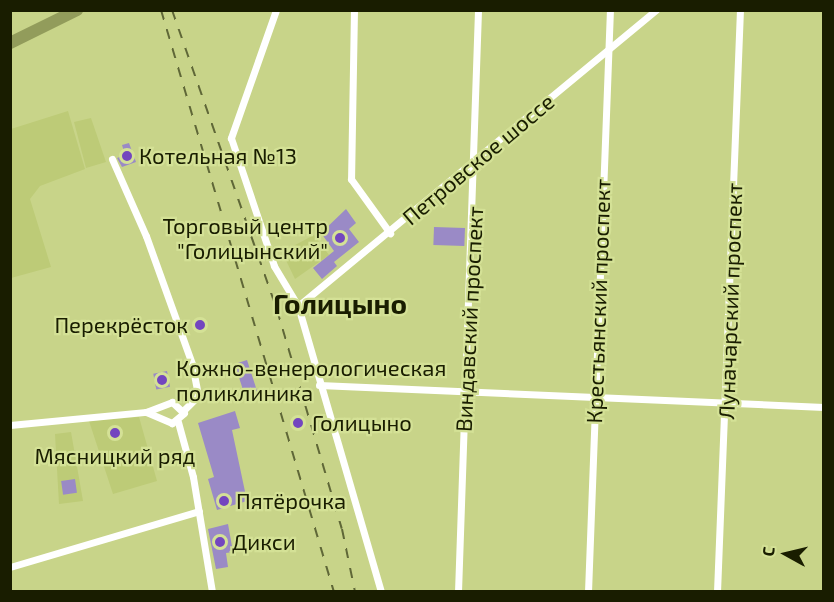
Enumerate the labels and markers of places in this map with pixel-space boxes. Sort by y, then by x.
place label: Котельная №13 [139,143,297,169]
marker: Котельная №13 [120,149,134,163]
place label: Торговый центр "Голицынский" [163,212,328,264]
marker: Торговый центр "Голицынский" [333,231,347,245]
place label: Перекрёсток [54,312,188,338]
marker: Перекрёсток [193,318,207,332]
place label: Кожно-венерологическая поликлиника [176,354,446,406]
marker: Кожно-венерологическая поликлиника [153,371,171,389]
place label: Голицыно [312,410,412,436]
marker: Голицыно [289,414,307,432]
marker: Мясницкий ряд [108,426,122,440]
place label: Мясницкий ряд [34,443,196,469]
place label: Пятёрочка [236,488,346,514]
marker: Пятёрочка [217,494,231,508]
place label: Дикси [232,529,296,555]
marker: Дикси [213,535,227,549]

